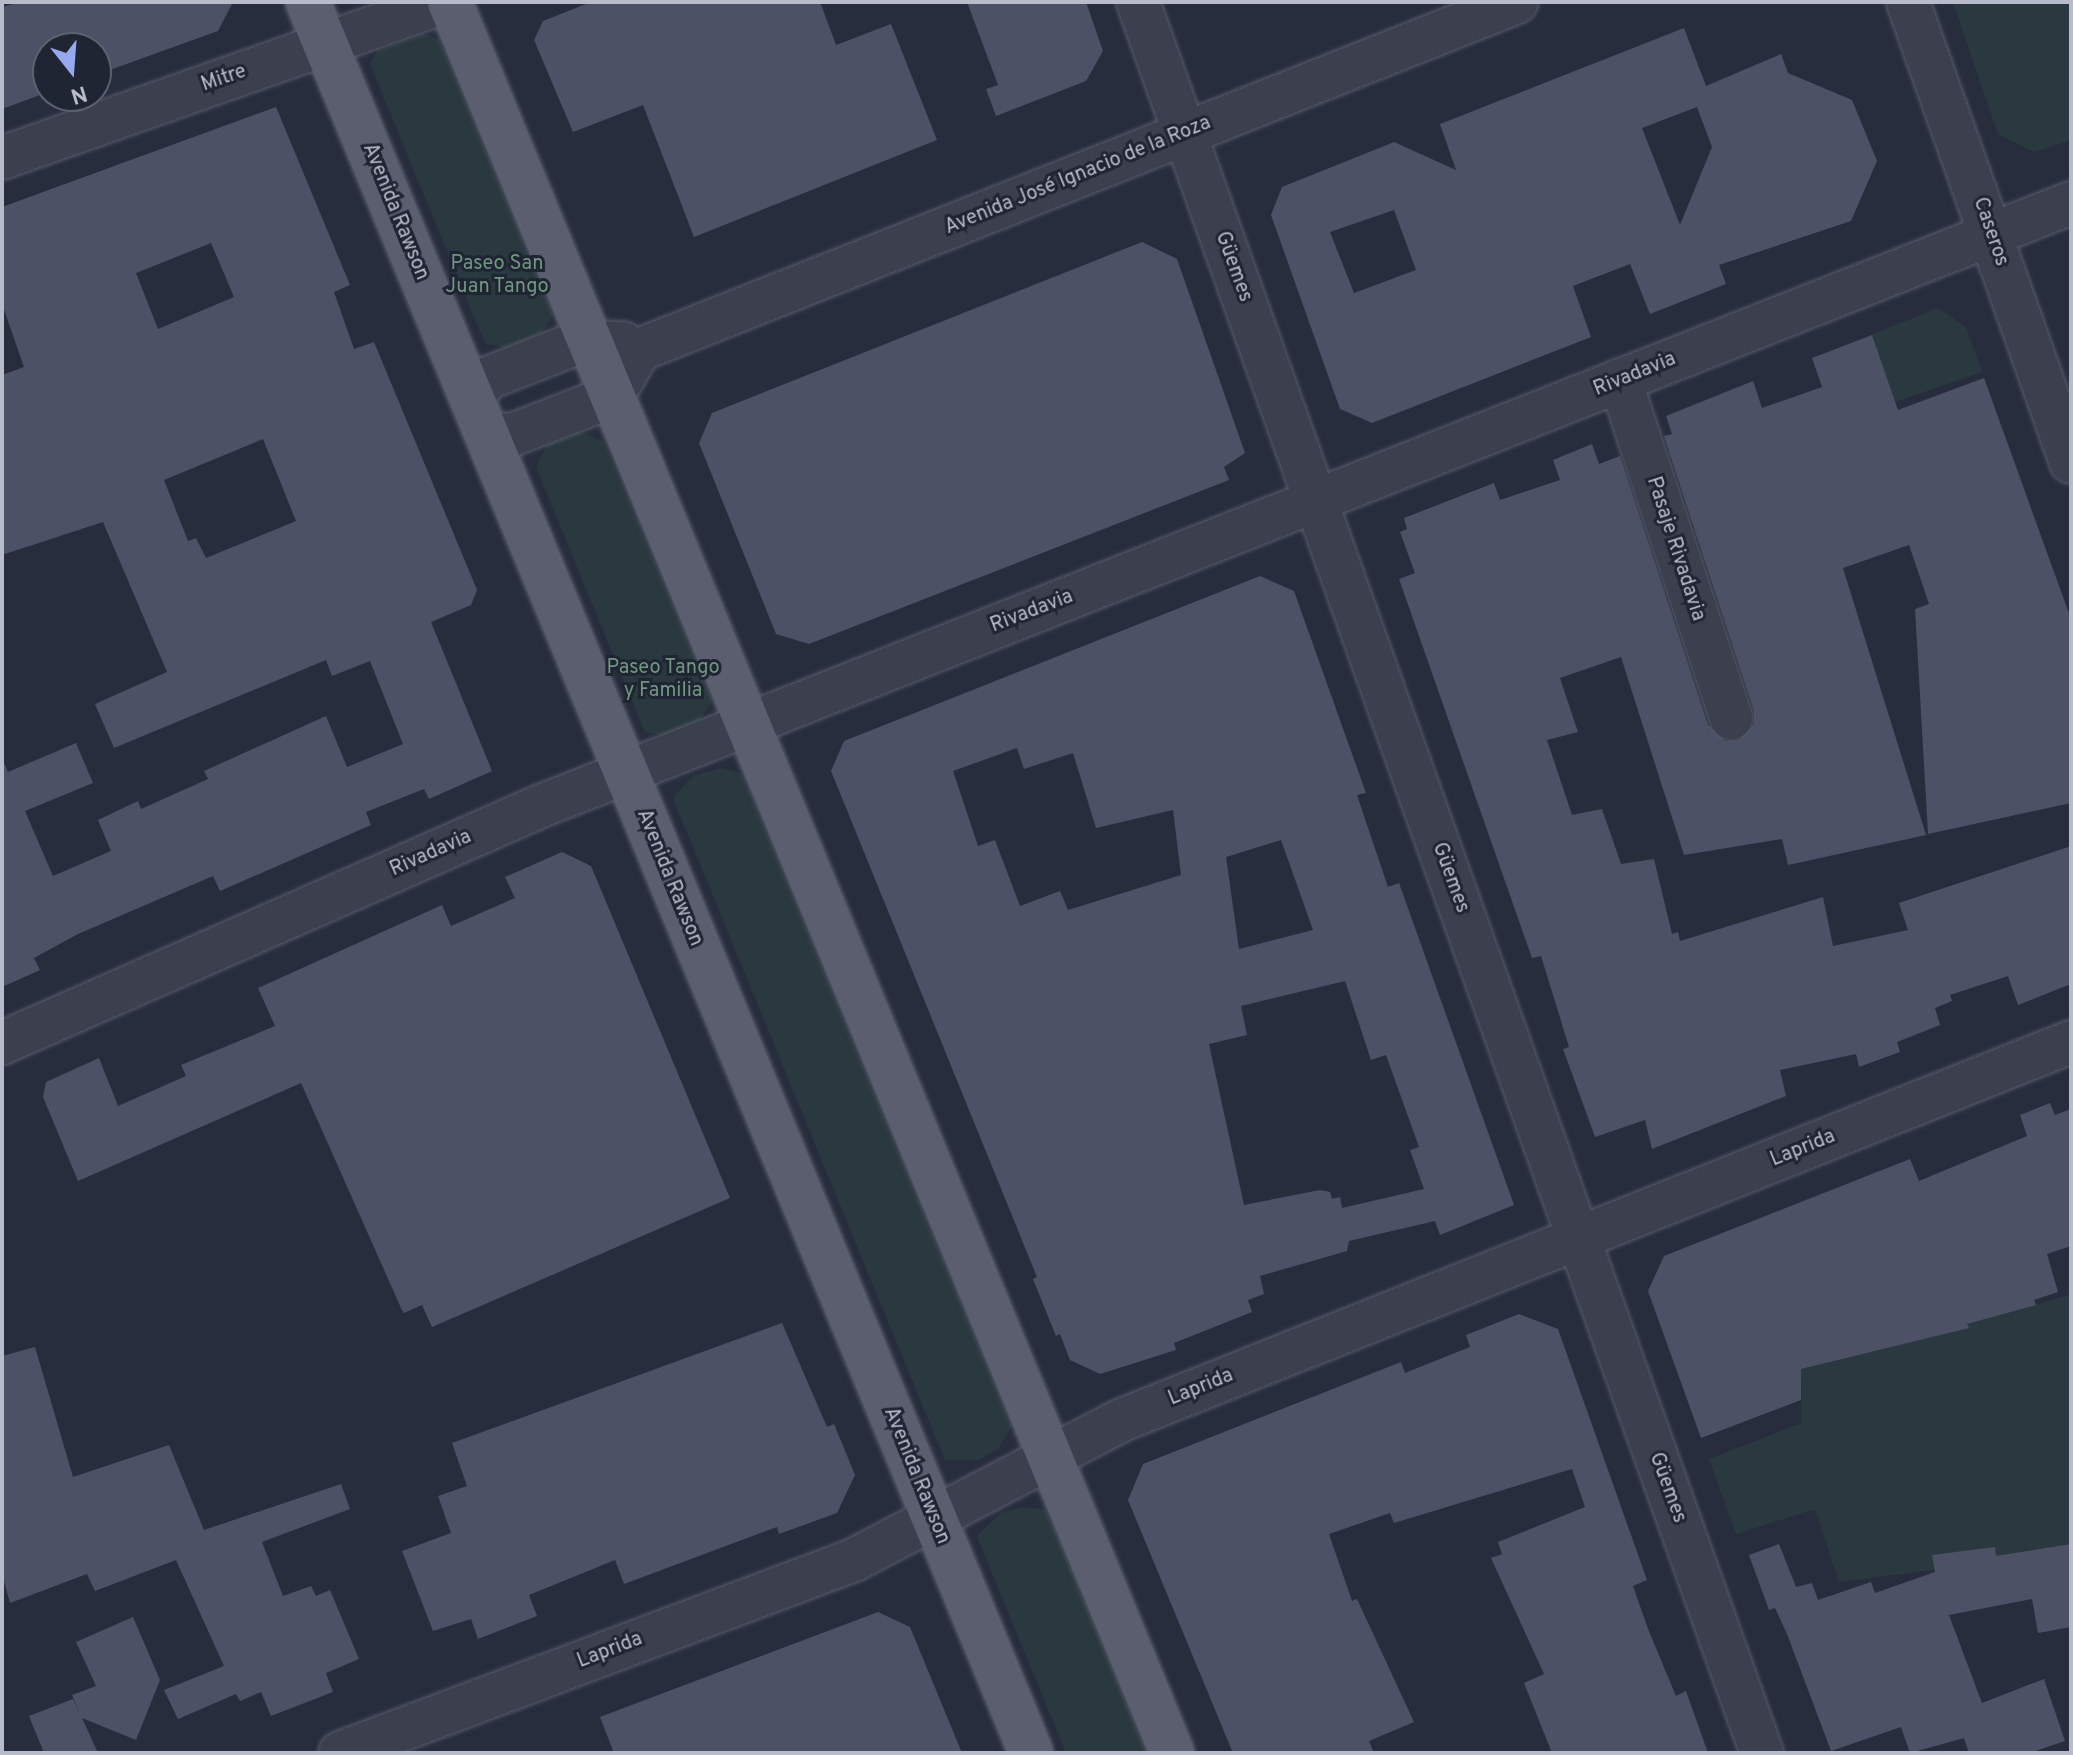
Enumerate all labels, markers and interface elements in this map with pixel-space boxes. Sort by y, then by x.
north arrow [32,32,112,112]
street label: Mitre [198,60,250,98]
text: N [67,78,90,109]
street label: Avenida José Ignacio de la Roza [941,112,1215,240]
street label: Avenida Rawson [357,140,433,284]
street label: Caseros [1967,194,2013,270]
street label: Güemes [1209,229,1257,305]
park label: Paseo San Juan Tango [445,253,549,300]
street label: Rivadavia [1590,348,1680,402]
street label: Pasaje Rivadavia [1640,474,1710,624]
street label: Rivadavia [987,585,1077,639]
park label: Paseo Tango y Familia [606,656,720,703]
street label: Avenida Rawson [631,806,707,950]
street label: Rivadavia [387,825,475,883]
street label: Güemes [1426,840,1474,916]
street label: Laprida [1767,1125,1839,1173]
street label: Laprida [1165,1364,1237,1412]
street label: Avenida Rawson [878,1404,954,1548]
street label: Güemes [1643,1450,1691,1526]
street label: Laprida [574,1628,646,1674]

